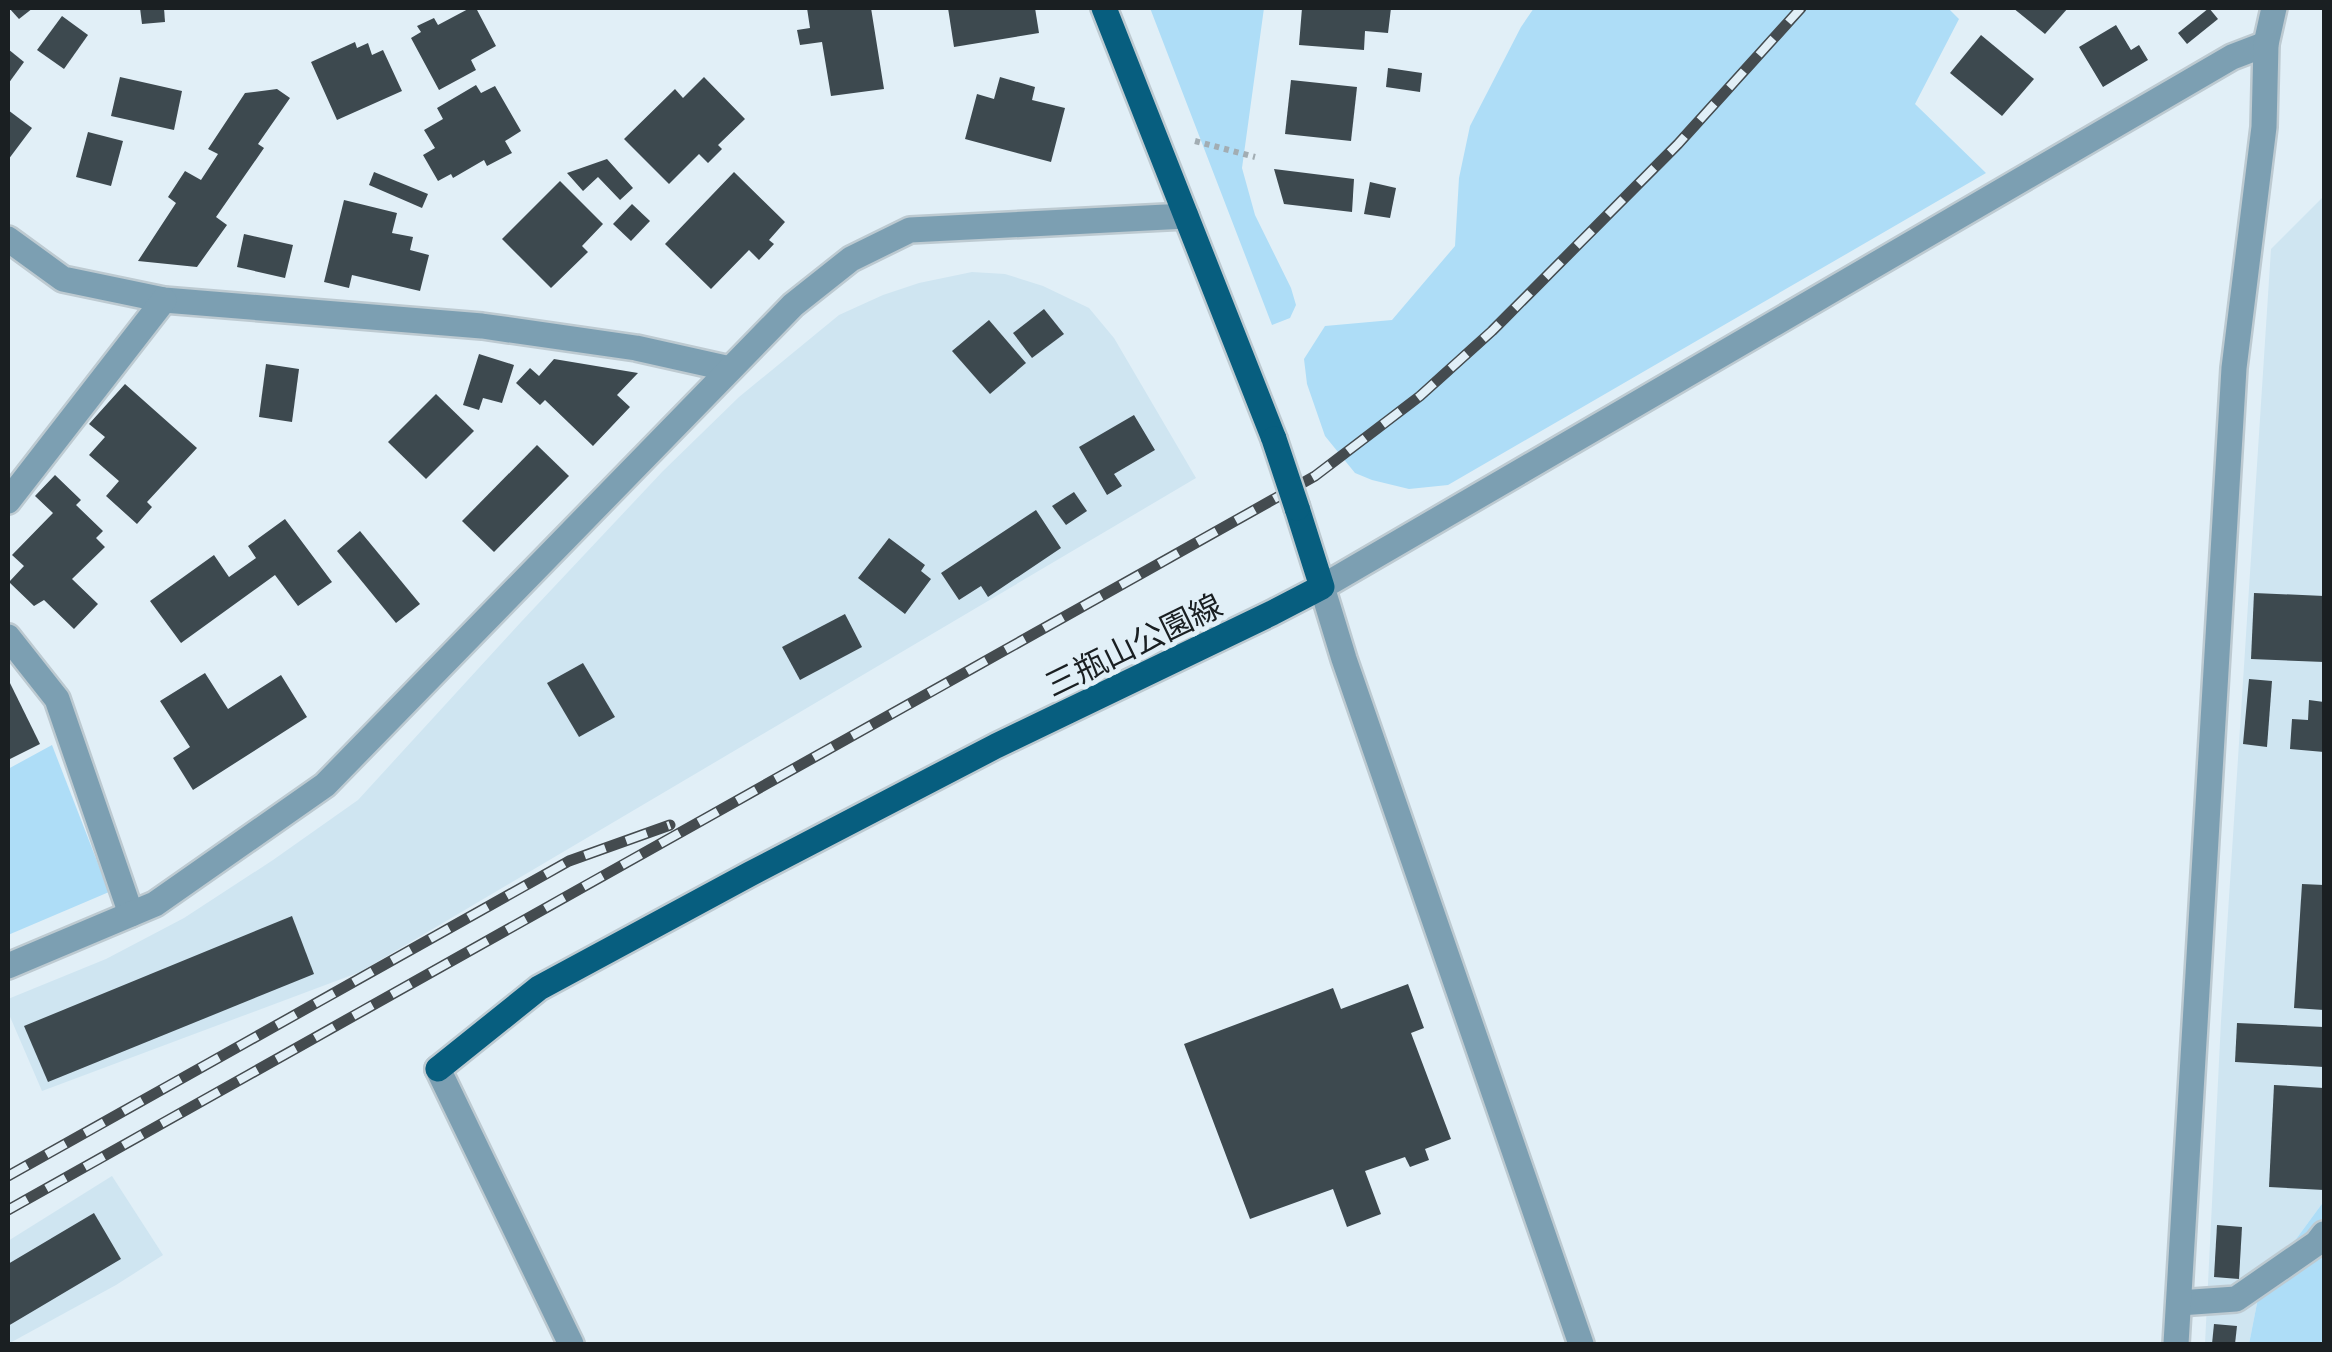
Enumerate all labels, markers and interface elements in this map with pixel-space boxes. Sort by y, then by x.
street label: 三瓶山公園線 [1037,583,1229,705]

